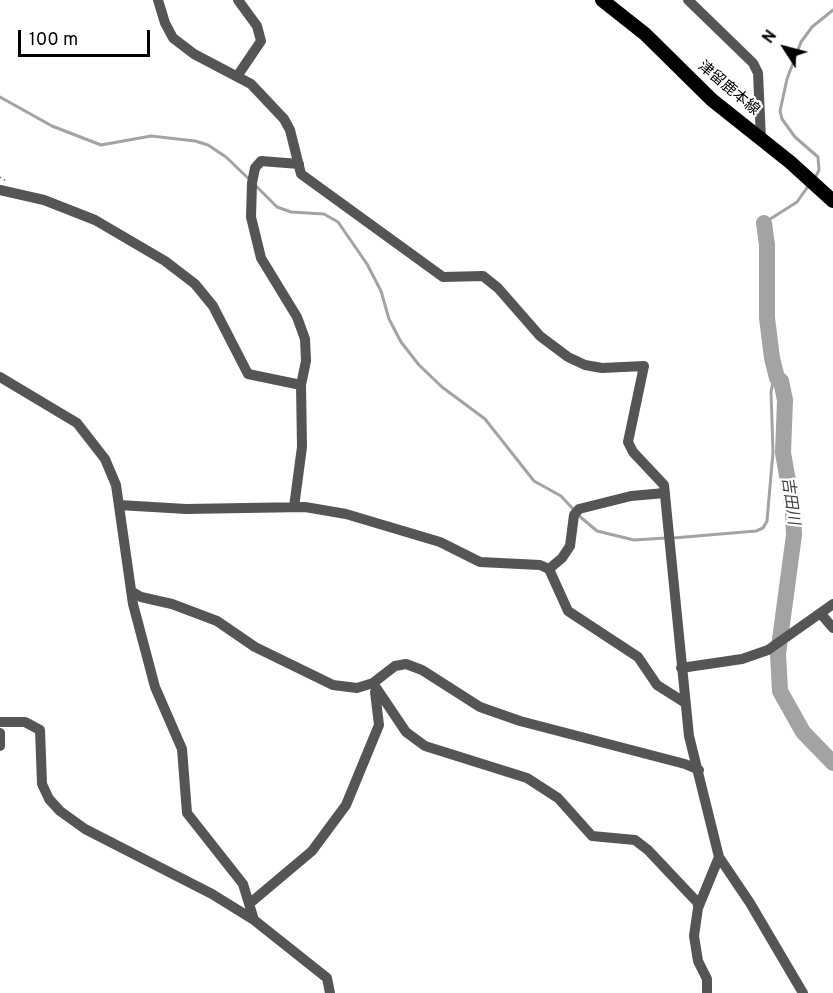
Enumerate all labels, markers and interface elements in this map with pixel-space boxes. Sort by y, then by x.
scale bar [21,18,153,56]
north arrow [755,18,815,78]
text: N [759,27,782,48]
text: 100 m [29,29,78,52]
street label: 津留鹿本線 [693,58,763,120]
water label: 吉田川 [776,476,802,526]

